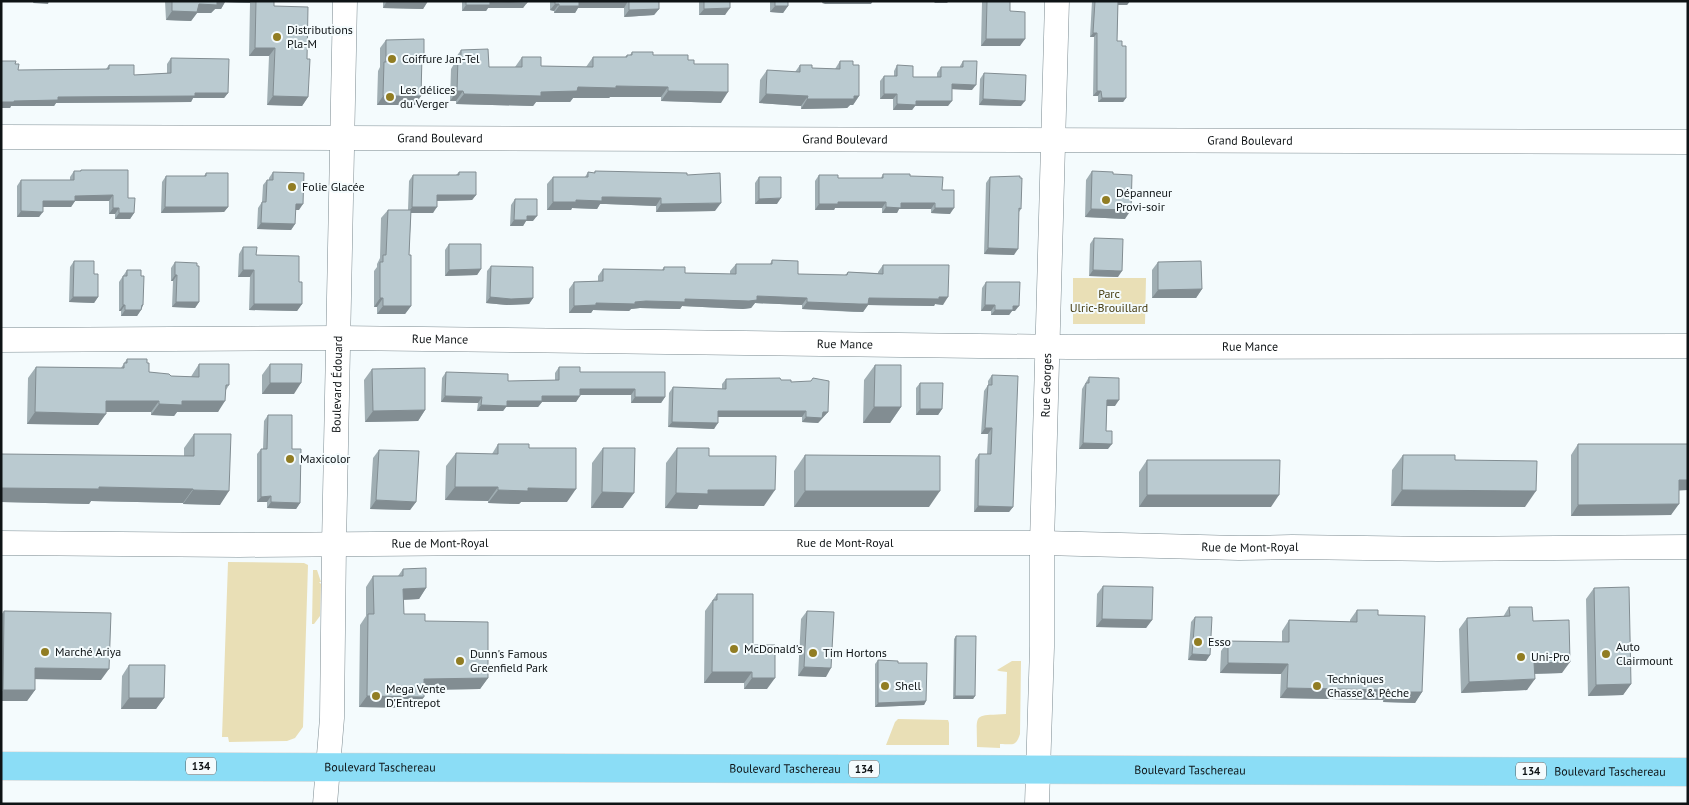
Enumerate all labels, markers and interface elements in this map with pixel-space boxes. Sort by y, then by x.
place label: Distributions Pla-M [287,22,353,51]
marker: Distributions Pla-M [271,31,283,43]
place label: Coiffure Jan-Tel [402,51,480,66]
marker: Coiffure Jan-Tel [386,53,398,65]
place label: Les délices du Verger [400,82,455,111]
marker: Les délices du Verger [384,91,396,103]
street label: Grand Boulevard [397,130,483,145]
street label: Grand Boulevard [802,131,888,147]
street label: Grand Boulevard [1207,133,1293,148]
place label: Folie Glacée [302,179,365,194]
marker: Folie Glacée [286,181,298,193]
place label: Dépanneur Provi-soir [1116,185,1172,214]
marker: Dépanneur Provi-soir [1100,194,1112,206]
park label: Parc Ulric-Brouillard [1070,286,1148,315]
street label: Rue Mance [412,331,468,347]
street label: Boulevard Édouard [328,336,345,433]
street label: Rue Mance [817,336,873,352]
street label: Rue Mance [1222,339,1278,354]
street label: Rue Georges [1037,353,1054,417]
place label: Maxicolor [300,451,350,466]
marker: Maxicolor [284,453,296,465]
street label: Rue de Mont-Royal [391,535,489,551]
street label: Rue de Mont-Royal [796,535,894,550]
street label: Rue de Mont-Royal [1201,539,1299,555]
place label: Esso [1208,634,1231,649]
marker: Esso [1192,636,1204,648]
place label: Auto Clairmount [1616,639,1673,668]
place label: McDonald's [744,641,803,656]
marker: McDonald's [728,643,740,655]
place label: Marché Ariya [55,644,121,659]
place label: Tim Hortons [823,645,887,660]
marker: Marché Ariya [39,646,51,658]
place label: Dunn's Famous Greenfield Park [470,646,548,675]
marker: Tim Hortons [807,647,819,659]
marker: Auto Clairmount [1600,648,1612,660]
place label: Uni-Pro [1531,649,1570,664]
marker: Uni-Pro [1515,651,1527,663]
marker: Dunn's Famous Greenfield Park [454,655,466,667]
place label: Techniques Chasse & Pêche [1327,671,1409,700]
place label: Shell [895,678,922,693]
marker: Shell [879,680,891,692]
marker: Techniques Chasse & Pêche [1311,680,1323,692]
place label: Mega Vente D'Entrepot [386,681,446,710]
marker: Mega Vente D'Entrepot [370,690,382,702]
road number: 134 [186,758,216,774]
street label: Boulevard Taschereau [324,759,436,775]
street label: Boulevard Taschereau [729,761,841,776]
road number: 134 [849,761,879,778]
street label: Boulevard Taschereau [1134,762,1246,777]
road number: 134 [1516,762,1546,779]
street label: Boulevard Taschereau [1554,764,1666,779]

